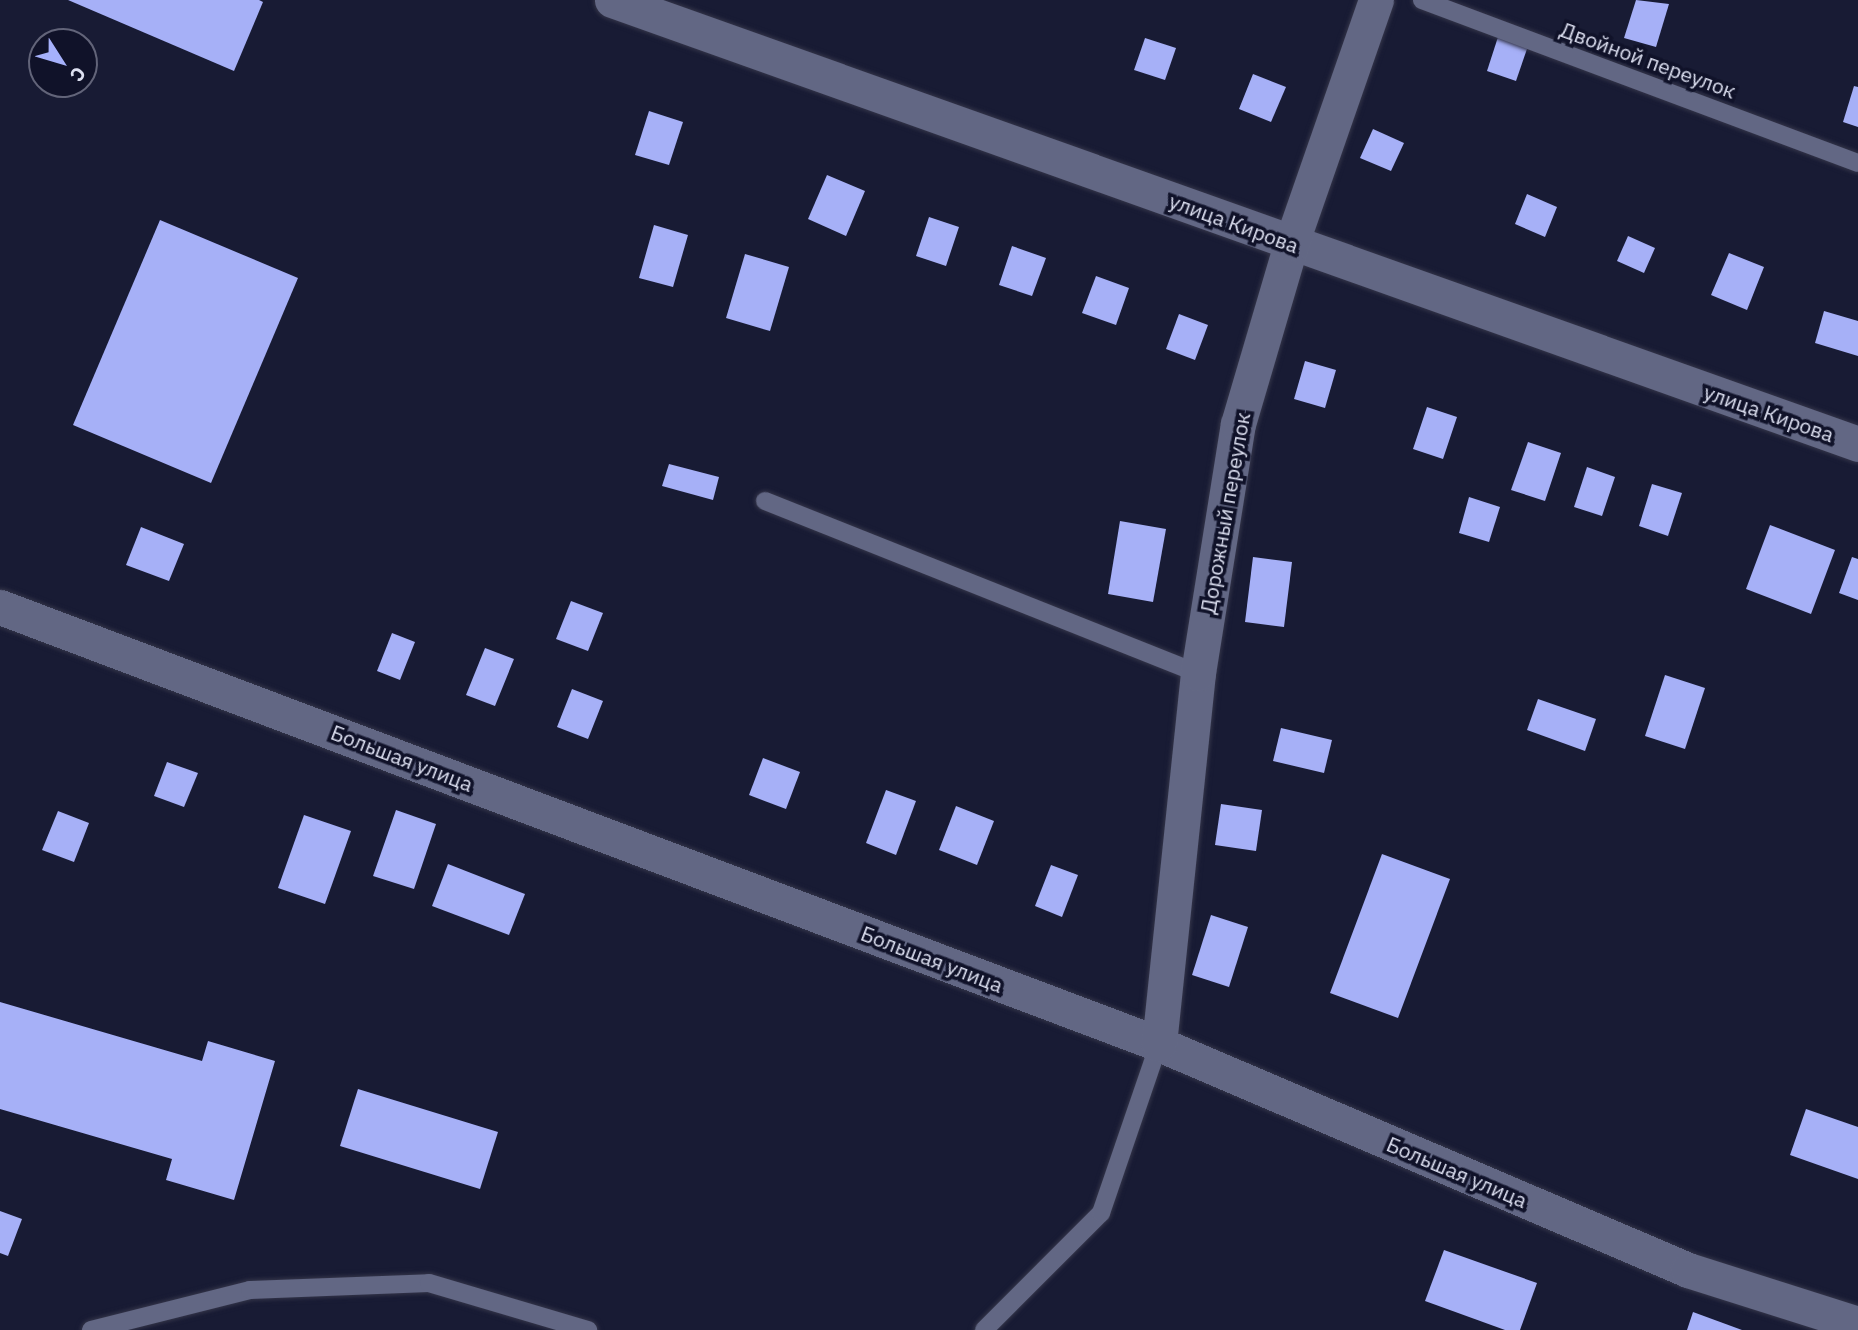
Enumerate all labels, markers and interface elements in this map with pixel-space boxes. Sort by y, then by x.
street label: Двойной переулок [1557,17,1739,103]
north arrow [28,28,98,98]
text: С [65,62,91,87]
street label: улица Кирова [1166,188,1302,258]
street label: улица Кирова [1701,379,1837,447]
street label: Дорожный переулок [1195,410,1255,616]
street label: Большая улица [327,719,477,797]
street label: Большая улица [857,920,1007,998]
street label: Большая улица [1383,1131,1531,1213]

